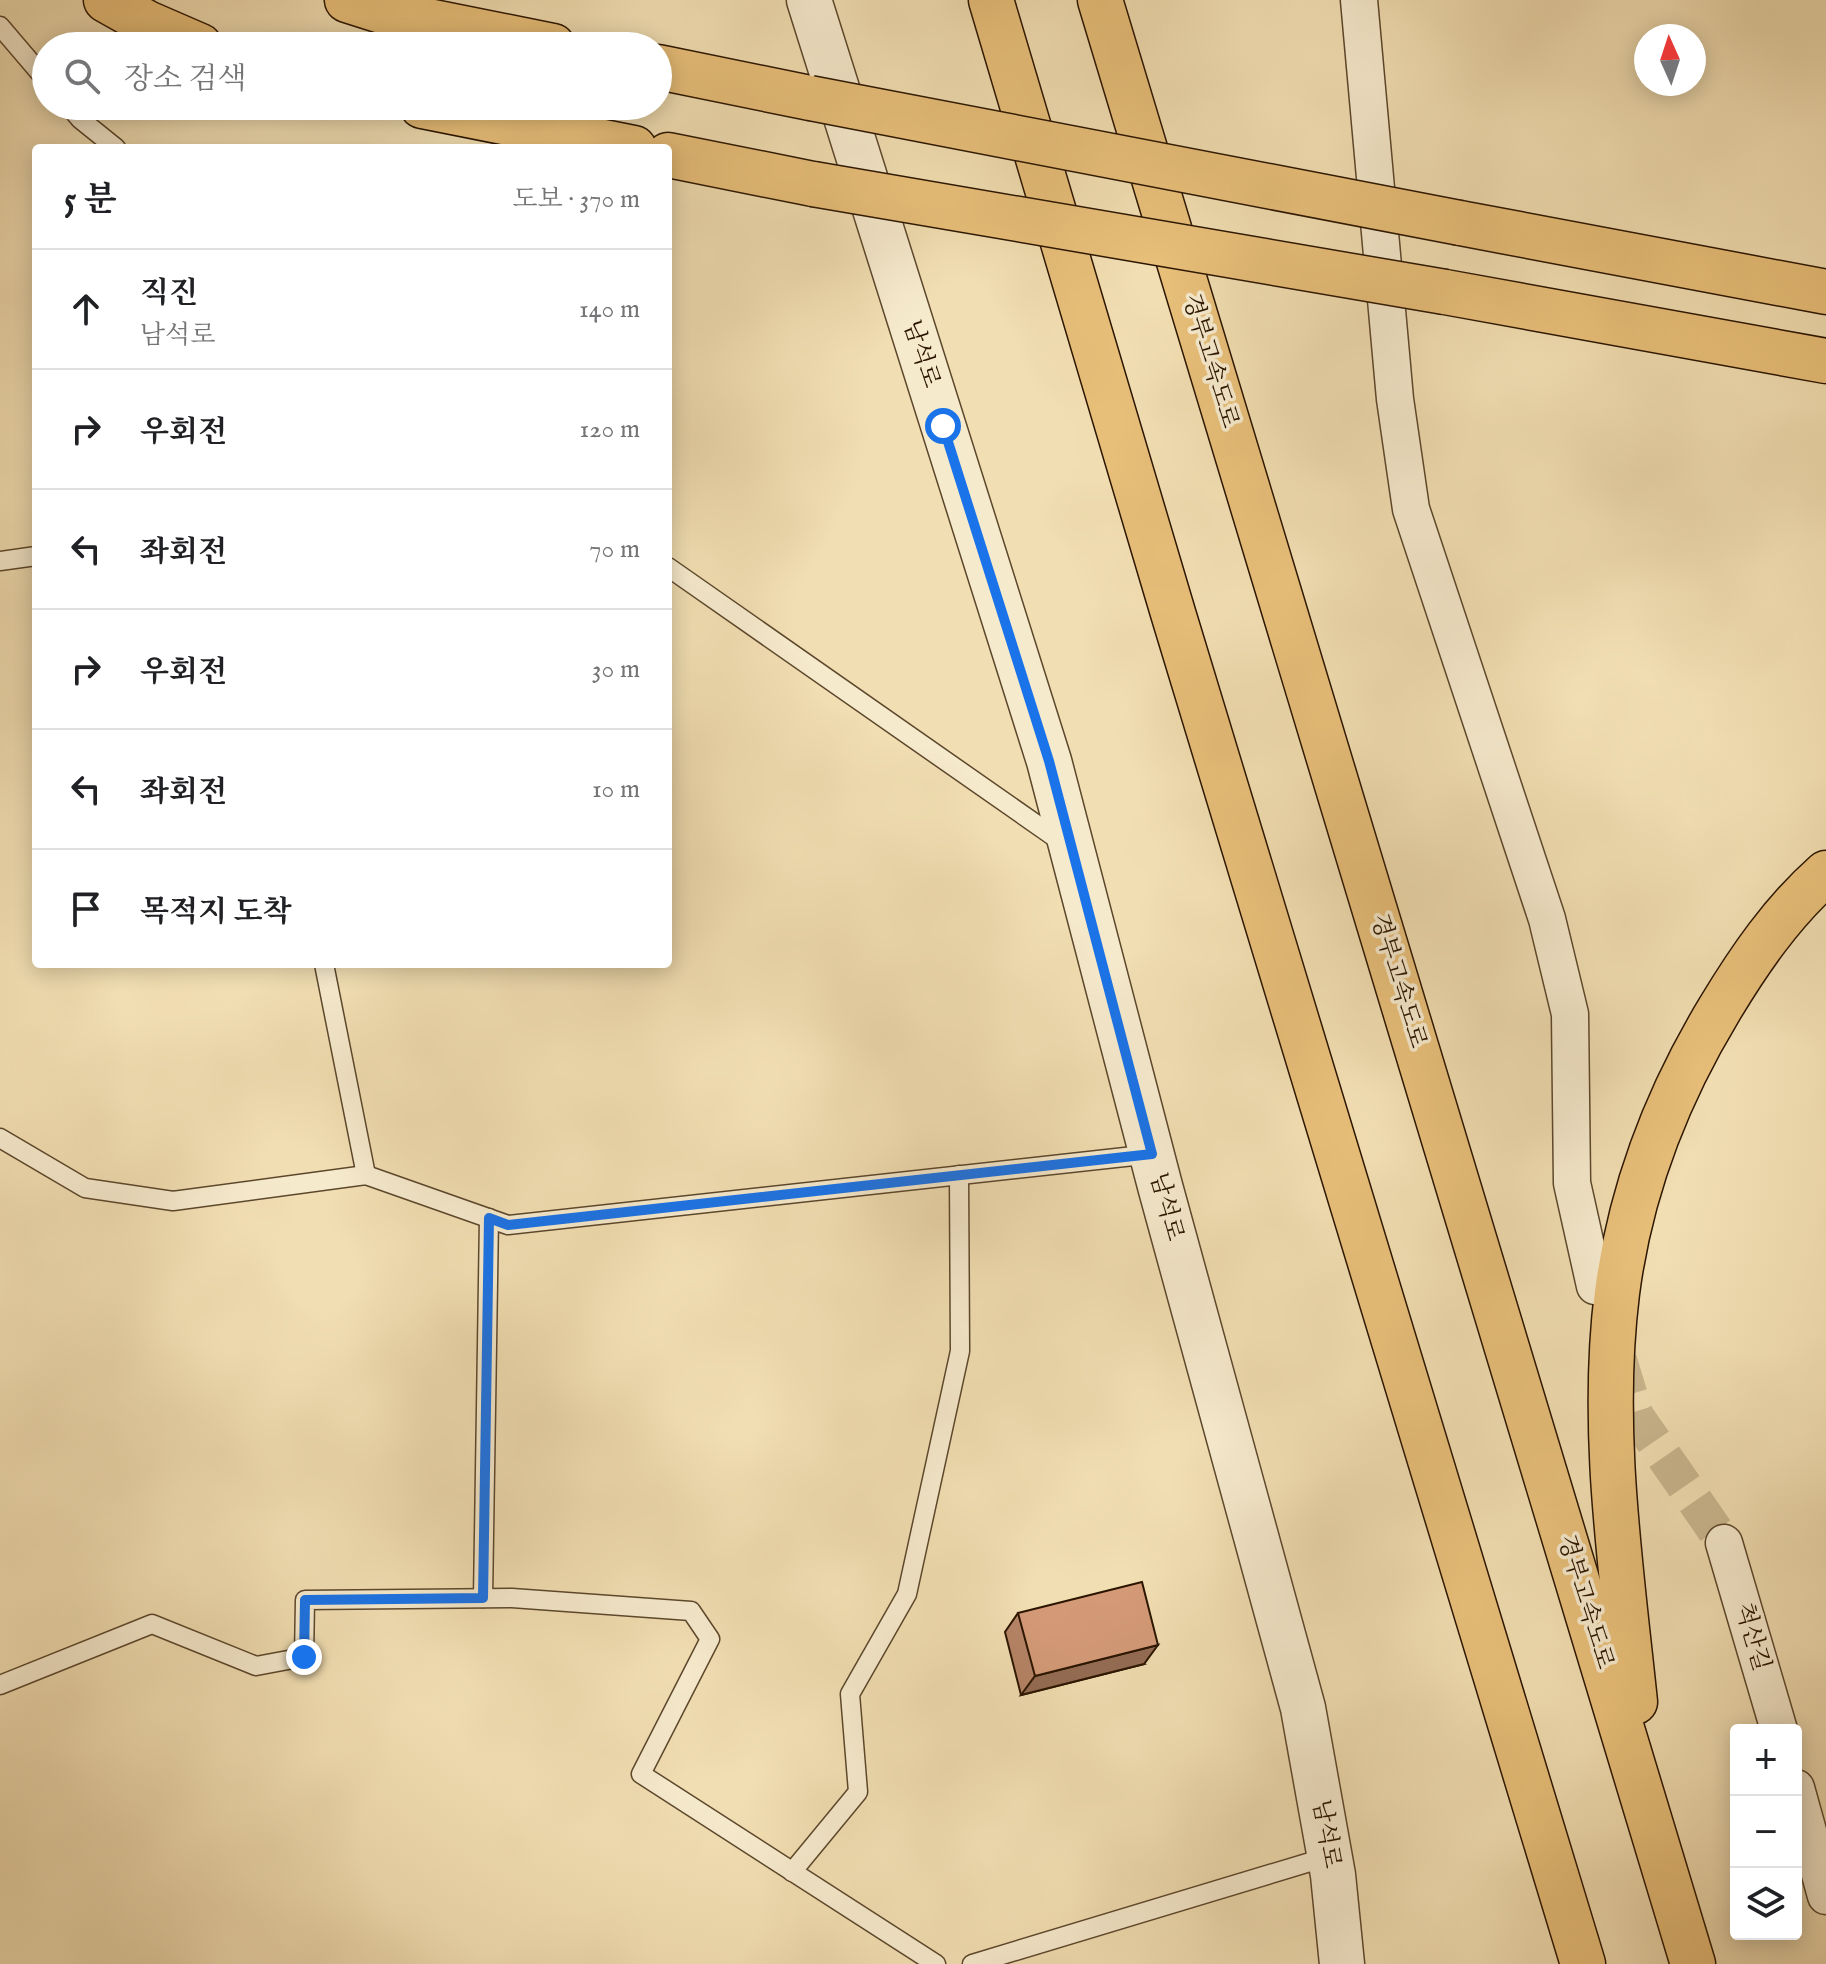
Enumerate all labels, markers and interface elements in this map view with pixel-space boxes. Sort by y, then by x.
north arrow [1634,24,1706,96]
search box [32,32,672,120]
icon: search [60,54,104,98]
text: 장소 검색 [124,61,246,99]
text: 5 분 [64,179,117,222]
text: 도보 · 370 m [512,183,640,216]
text: 직진 [140,275,198,313]
icon: ahead [64,287,108,331]
street label: 경부고속도로 [1175,290,1245,432]
text: 140 m [579,293,640,326]
street label: 남석로 [896,316,946,392]
text: 남석로 [140,319,215,352]
icon: right [64,407,108,451]
route start [925,408,961,444]
text: 120 m [580,413,640,446]
text: 우회전 [140,414,227,452]
icon: left [64,527,108,571]
text: 70 m [589,533,640,566]
text: 좌회전 [140,534,227,572]
icon: right [64,647,108,691]
text: 30 m [592,653,640,686]
text: 우회전 [140,654,227,692]
icon: left [64,767,108,811]
text: 10 m [592,773,640,806]
text: 좌회전 [140,774,227,812]
icon: arrive [64,887,108,931]
text: 목적지 도착 [140,894,291,932]
street label: 경부고속도로 [1363,910,1433,1052]
street label: 남석로 [1142,1169,1190,1245]
street label: 경부고속도로 [1550,1531,1620,1673]
street label: 척산길 [1728,1599,1776,1675]
route end [286,1639,322,1675]
map controls [1730,1724,1802,1940]
button: + [1730,1724,1802,1796]
button: − [1730,1796,1802,1868]
street label: 남석로 [1305,1797,1347,1871]
button: layers [1730,1868,1802,1940]

